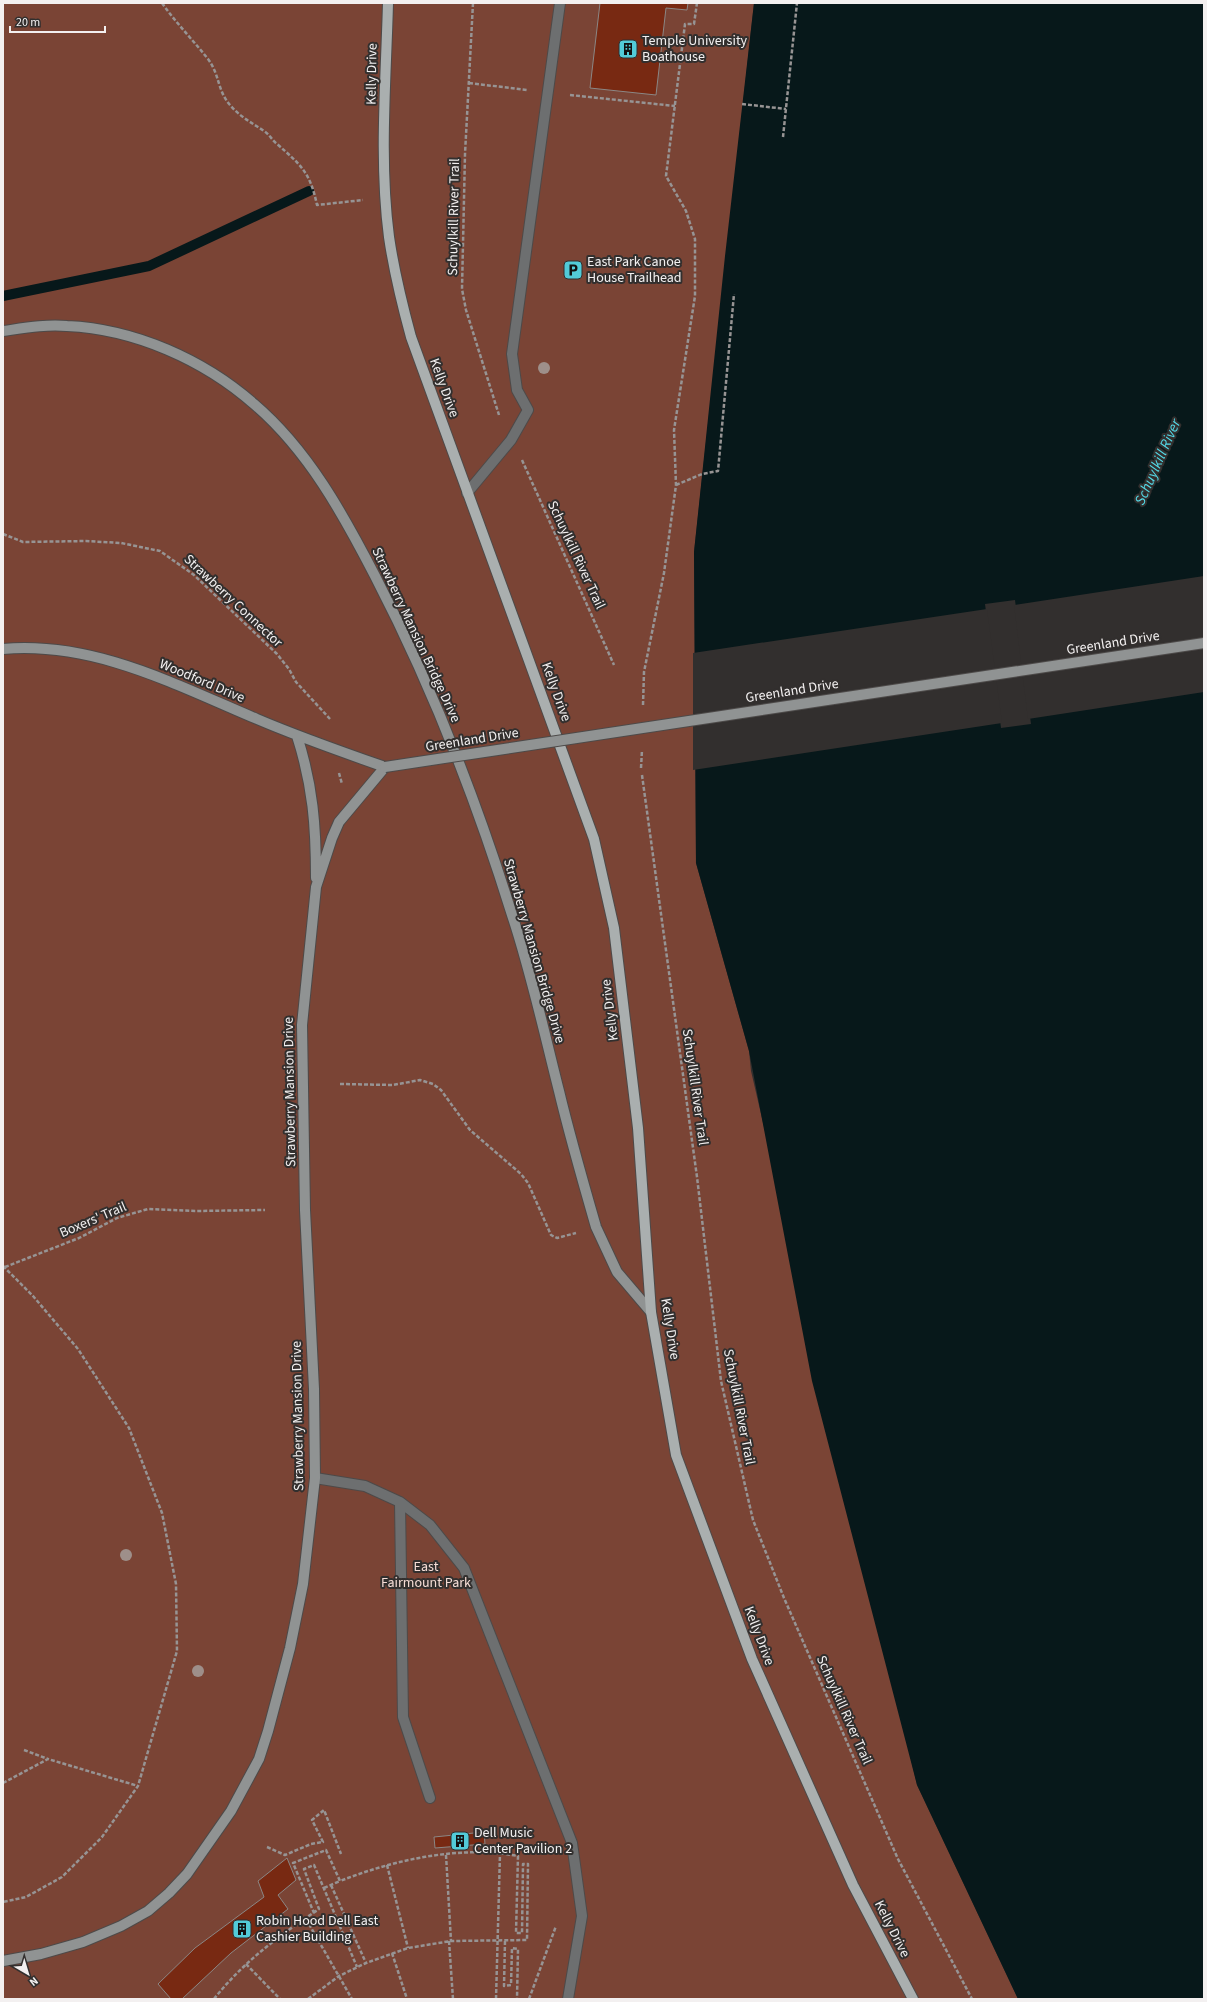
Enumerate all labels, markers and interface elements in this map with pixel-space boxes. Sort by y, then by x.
scale bar [10,8,105,34]
text: 20 m [16,14,40,31]
place label: Temple University Boathouse [642,31,748,67]
building icon: Temple University Boathouse [617,38,639,60]
street label: Kelly Drive [361,43,383,105]
street label: Schuylkill River Trail [443,158,465,276]
place label: East Park Canoe House Trailhead [587,252,682,288]
parking icon: East Park Canoe House Trailhead [562,259,584,281]
street label: Kelly Drive [424,356,464,420]
water label: Schuylkill River [1130,415,1187,508]
street label: Schuylkill River Trail [542,498,610,613]
street label: Strawberry Mansion Bridge Drive [367,544,465,726]
street label: Strawberry Connector [179,550,287,652]
street label: Greenland Drive [1065,626,1161,660]
street label: Woodford Drive [156,654,248,708]
street label: Kelly Drive [536,660,576,724]
street label: Greenland Drive [744,674,840,708]
street label: Greenland Drive [424,723,520,757]
street label: Strawberry Mansion Bridge Drive [498,856,570,1046]
street label: Kelly Drive [596,978,624,1042]
street label: Strawberry Mansion Drive [279,1017,301,1167]
street label: Schuylkill River Trail [677,1027,713,1147]
street label: Boxers' Trail [56,1197,130,1243]
street label: Kelly Drive [655,1297,685,1361]
street label: Strawberry Mansion Drive [287,1341,309,1491]
street label: Schuylkill River Trail [718,1347,760,1467]
park label: East Fairmount Park [381,1557,471,1593]
street label: Kelly Drive [739,1604,779,1668]
street label: Schuylkill River Trail [811,1652,877,1768]
place label: Dell Music Center Pavilion 2 [474,1823,572,1859]
building icon: Dell Music Center Pavilion 2 [449,1830,471,1852]
street label: Kelly Drive [869,1897,915,1961]
place label: Robin Hood Dell East Cashier Building [256,1911,378,1947]
building icon: Robin Hood Dell East Cashier Building [231,1918,253,1940]
north arrow [8,1954,48,1994]
text: N [26,1973,41,1990]

